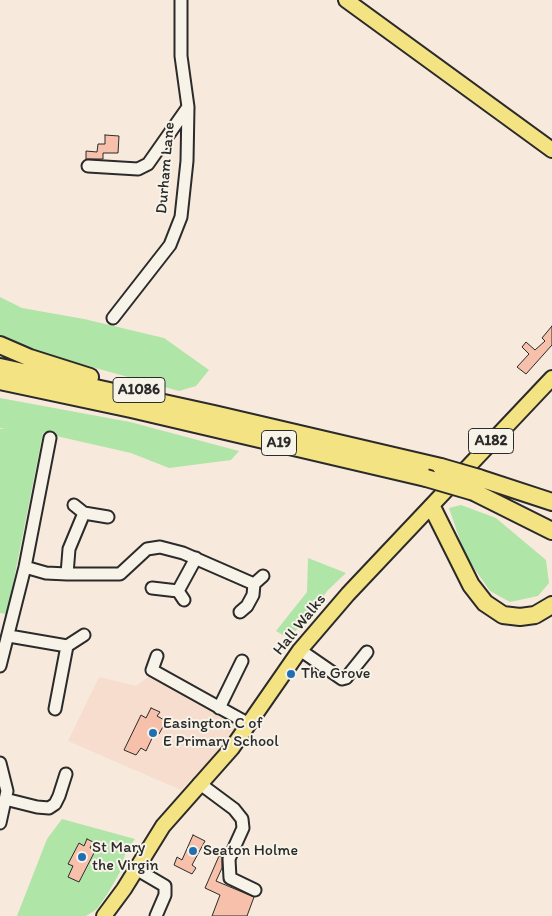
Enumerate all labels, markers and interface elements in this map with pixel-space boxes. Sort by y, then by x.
street label: Durham Lane [152,121,180,215]
road number: A1086 [113,378,165,402]
road number: A182 [468,428,514,454]
road number: A19 [262,430,296,456]
street label: Hall Walks [269,590,331,660]
place label: The Grove [301,664,370,684]
marker: The Grove [285,668,297,680]
place label: Easington C of E Primary School [163,714,279,752]
marker: Easington C of E Primary School [147,727,159,739]
place label: St Mary the Virgin [92,838,159,876]
place label: Seaton Holme [203,841,298,861]
marker: Seaton Holme [187,845,199,857]
marker: St Mary the Virgin [76,851,88,863]

